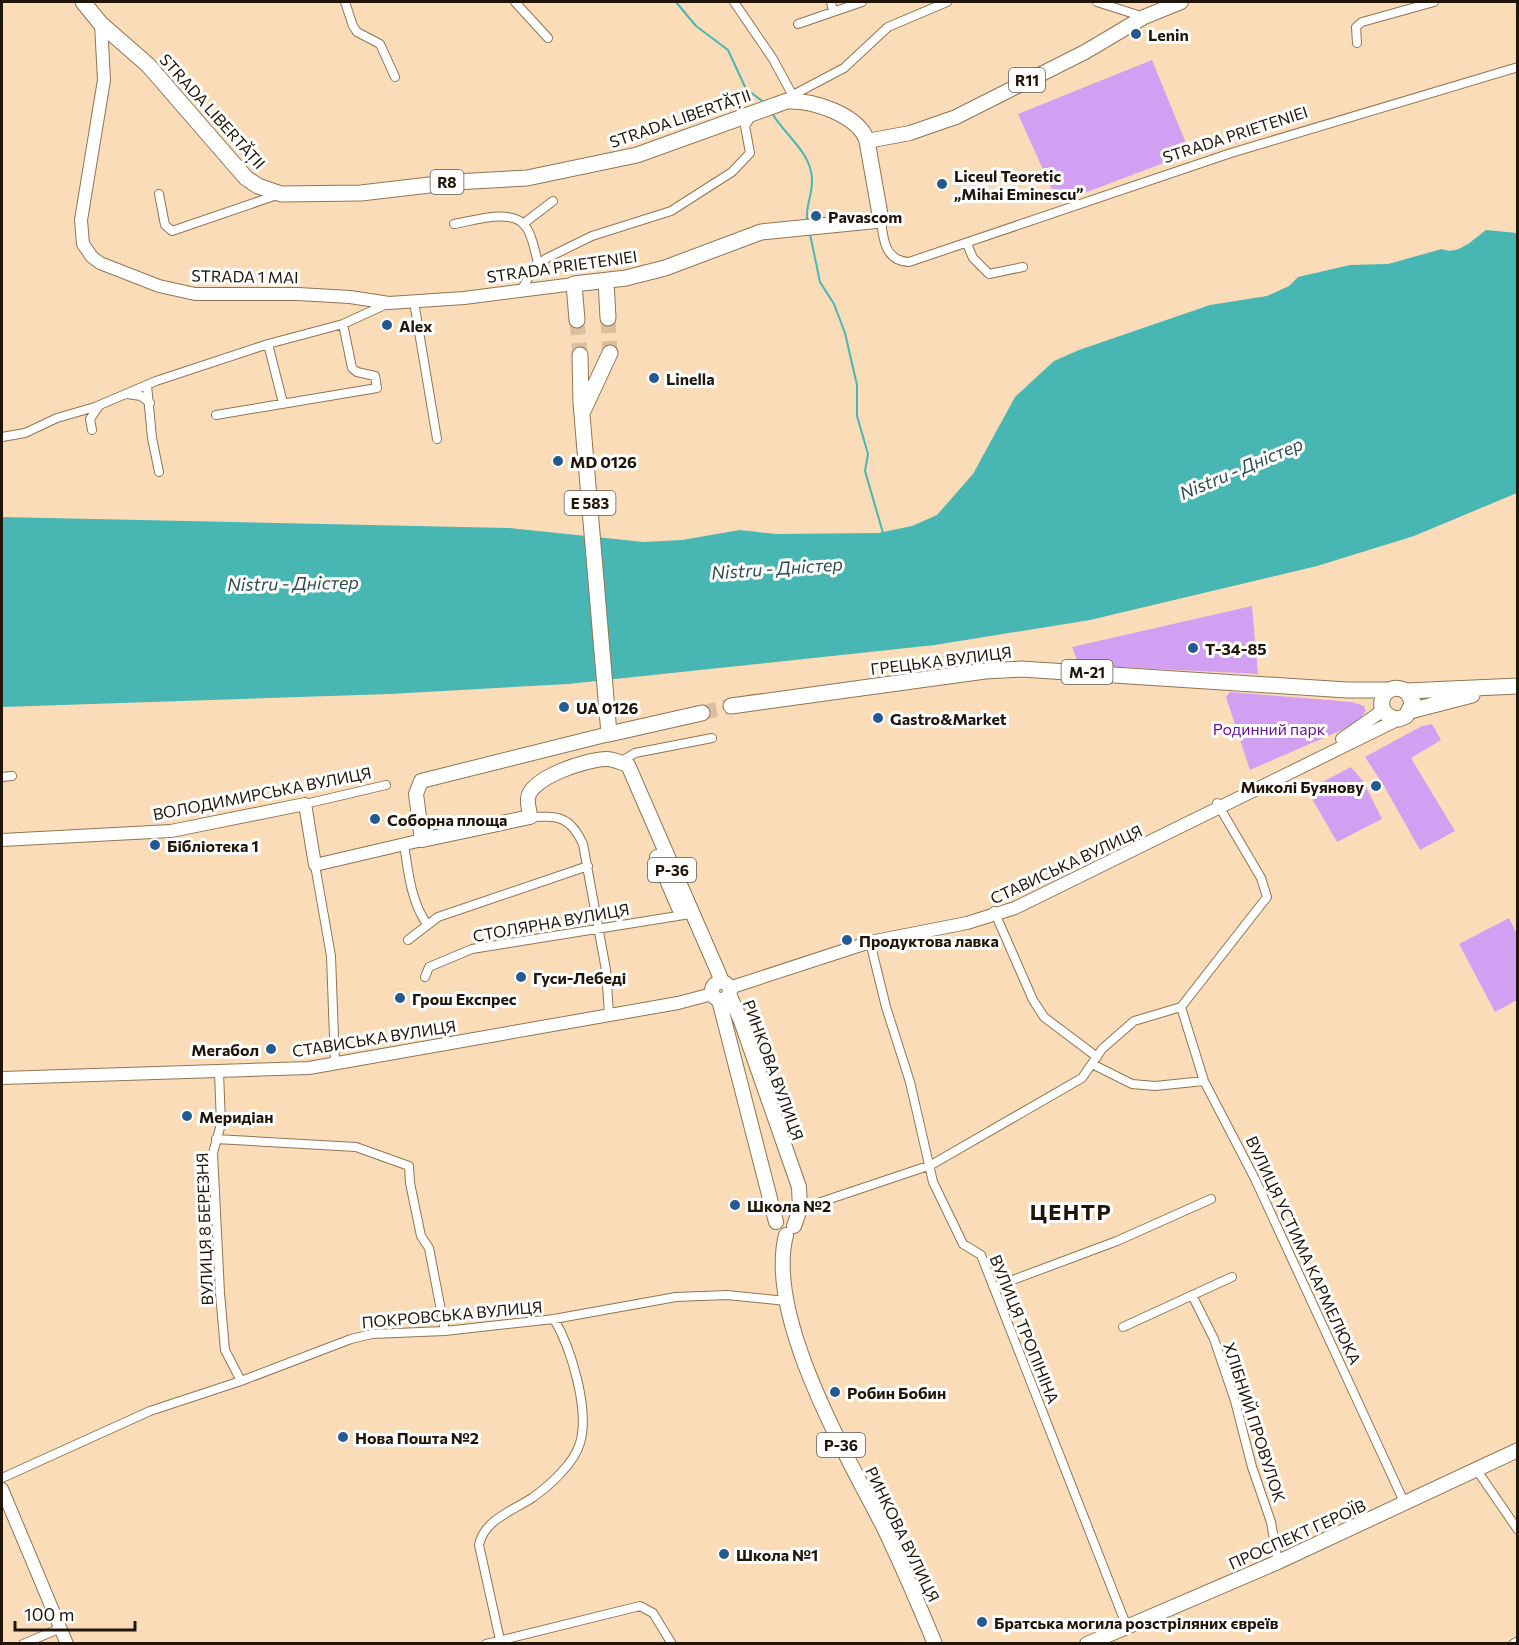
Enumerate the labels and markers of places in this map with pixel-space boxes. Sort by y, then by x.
place label: Lenin [1148,25,1189,44]
marker: Lenin [1129,27,1143,41]
place label: Liceul Teoretic „Mihai Eminescu” [954,166,1084,203]
marker: Liceul Teoretic „Mihai Eminescu” [935,177,949,191]
place label: Pavascom [828,207,902,226]
marker: Pavascom [809,209,823,223]
place label: Alex [399,316,432,335]
marker: Alex [380,318,394,332]
place label: Linella [666,369,715,388]
marker: Linella [647,371,661,385]
place label: MD 0126 [570,452,637,471]
marker: MD 0126 [551,454,565,468]
place label: Т-34-85 [1205,639,1267,658]
marker: Т-34-85 [1186,641,1200,655]
place label: UA 0126 [576,698,639,717]
marker: UA 0126 [557,700,571,714]
place label: Gastro&Market [890,709,1007,728]
marker: Gastro&Market [871,711,885,725]
place label: Миколі Буянову [1240,777,1364,796]
marker: Миколі Буянову [1369,779,1383,793]
place label: Соборна площа [387,810,507,829]
marker: Соборна площа [368,812,382,826]
place label: Бібліотека 1 [167,836,259,855]
marker: Бібліотека 1 [148,838,162,852]
place label: Продуктова лавка [859,931,999,950]
marker: Продуктова лавка [840,933,854,947]
place label: Гуси-Лебеді [533,968,626,987]
marker: Гуси-Лебеді [514,970,528,984]
place label: Грош Експрес [412,989,517,1008]
marker: Грош Експрес [393,991,407,1005]
place label: Мегабол [191,1040,259,1059]
marker: Мегабол [264,1042,278,1056]
place label: Меридіан [199,1107,273,1126]
marker: Меридіан [180,1109,194,1123]
place label: Школа №2 [747,1196,831,1215]
marker: Школа №2 [728,1198,742,1212]
place label: Робин Бобин [847,1383,946,1402]
marker: Робин Бобин [828,1385,842,1399]
place label: Нова Пошта №2 [355,1428,479,1447]
marker: Нова Пошта №2 [336,1430,350,1444]
place label: Школа №1 [736,1545,818,1564]
marker: Школа №1 [717,1547,731,1561]
place label: Братська могила розстріляних євреїв [994,1613,1279,1632]
marker: Братська могила розстріляних євреїв [975,1615,989,1629]

